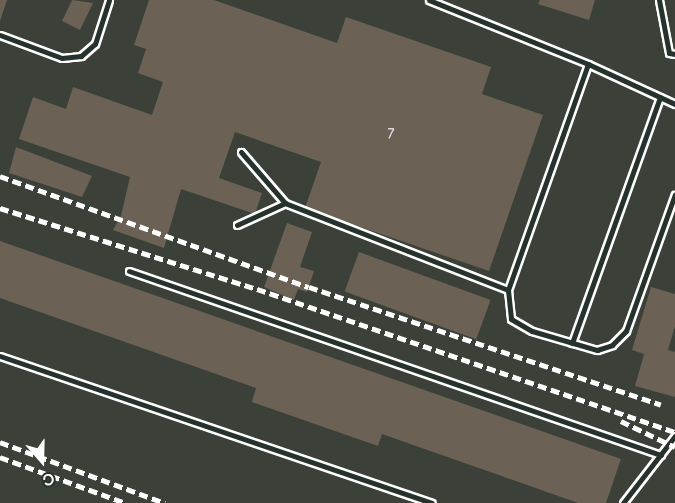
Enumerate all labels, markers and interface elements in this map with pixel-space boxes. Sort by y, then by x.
house number: 7 [388,127,394,143]
north arrow [12,431,72,491]
text: С [40,468,57,489]

